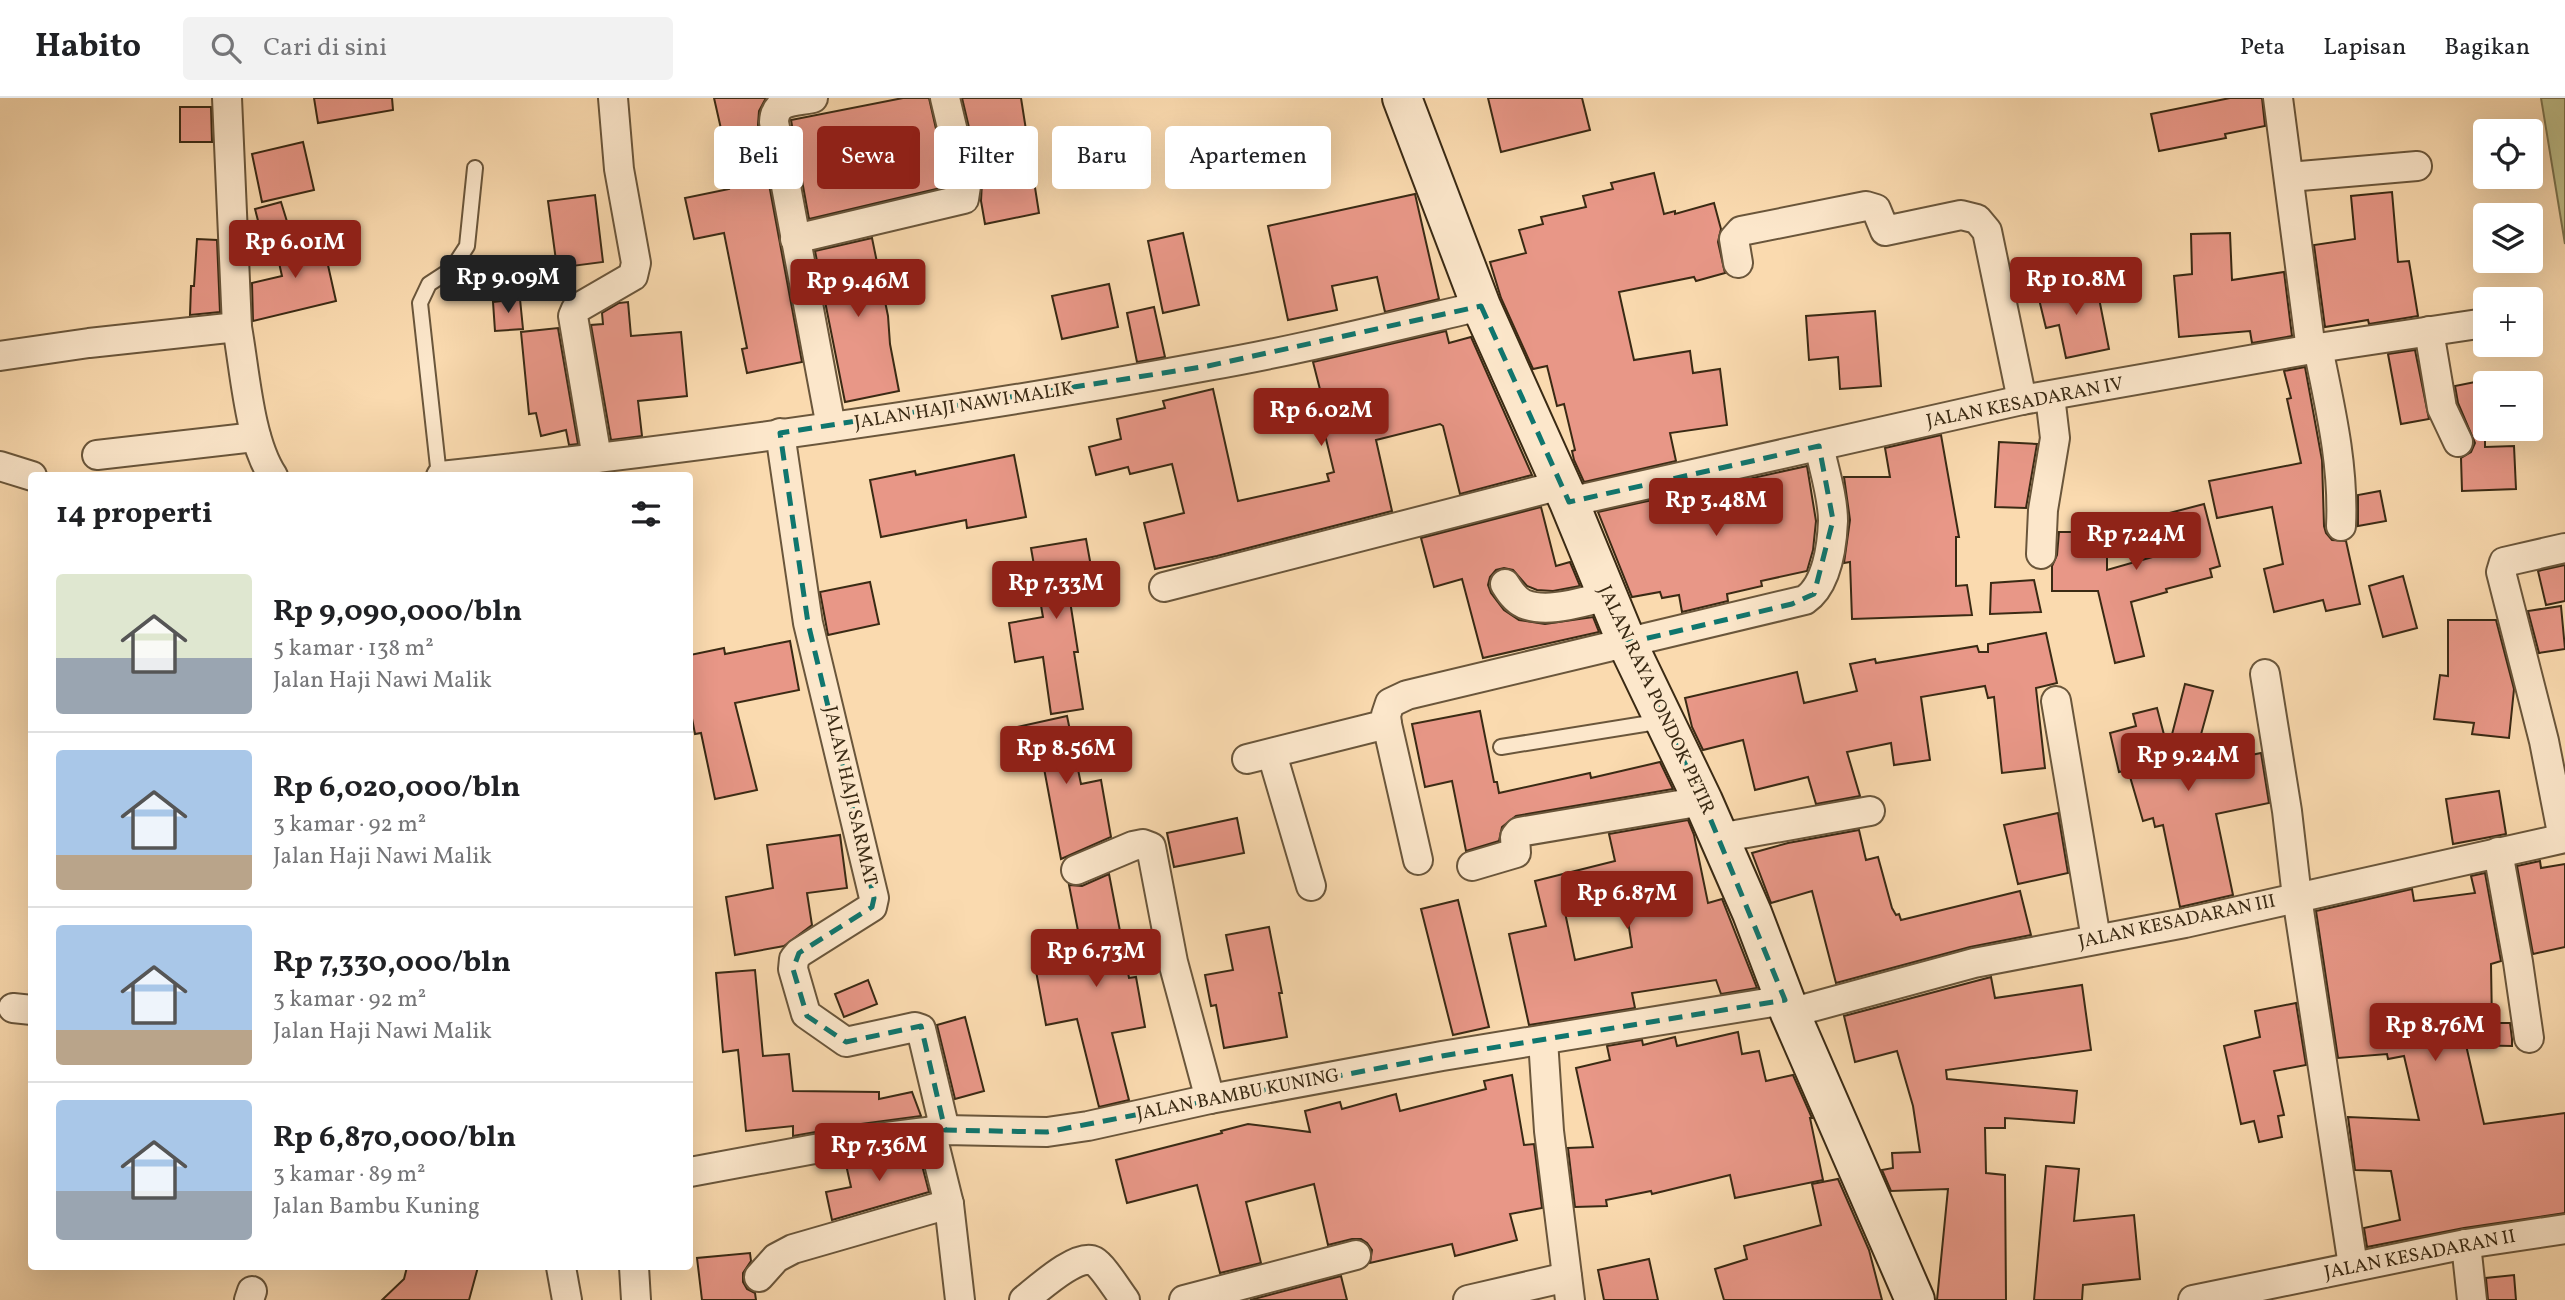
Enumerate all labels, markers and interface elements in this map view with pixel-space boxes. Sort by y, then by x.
search box [183,17,673,80]
text: Habito [35,25,141,71]
icon: search [207,29,245,67]
text: Cari di sini [263,30,387,66]
text: Peta [2240,31,2285,65]
text: Lapisan [2323,31,2406,65]
text: Bagikan [2444,31,2530,65]
map controls [2473,119,2543,441]
button: locate [2473,119,2543,189]
chip: Beli [714,126,803,189]
chip: Sewa [817,126,920,189]
chip: Filter [934,126,1038,189]
chip: Baru [1052,126,1151,189]
chip: Apartemen [1165,126,1331,189]
button: layers [2473,203,2543,273]
pin: Rp 6.01M [223,220,367,280]
text: Rp 6.01M [245,227,345,259]
pin: Rp 9.09M [436,256,580,315]
pin: Rp 10.8M [2004,258,2148,317]
pin: Rp 9.46M [786,260,930,319]
text: Rp 9.09M [456,262,560,294]
text: Rp 10.8M [2026,264,2126,296]
text: Rp 9.46M [806,266,910,298]
button: + [2473,287,2543,357]
street label: JALAN KESADARAN IV [1924,371,2126,435]
button: − [2473,371,2543,441]
street label: JALAN HAJI NAWI MALIK [852,376,1076,436]
pin: Rp 6.02M [1249,388,1393,448]
text: Rp 6.02M [1270,395,1372,427]
pin: Rp 3.48M [1644,478,1788,538]
text: Rp 3.48M [1665,485,1767,517]
text: 14 properti [56,493,213,535]
icon: filters [627,495,665,533]
pin: Rp 7.24M [2064,512,2208,572]
text: Rp 7.24M [2087,519,2185,551]
pin: Rp 7.33M [984,561,1128,621]
text: Rp 7.33M [1008,568,1104,600]
street label: JALAN RAYA PONDOK PETIR [1591,581,1721,819]
text: Rp 9,090,000/bln [273,591,522,633]
icon: home [112,602,196,686]
text: 5 kamar · 138 m² [273,633,434,665]
text: Jalan Haji Nawi Malik [273,665,492,697]
street label: JALAN HAJI SARMAT [817,704,883,888]
pin: Rp 8.56M [994,726,1138,786]
text: Rp 8.56M [1016,733,1116,765]
pin: Rp 9.24M [2116,734,2260,793]
text: Rp 9.24M [2137,740,2239,772]
text: Rp 6,020,000/bln [273,767,521,809]
icon: home [112,778,196,862]
text: 3 kamar · 92 m² [273,809,426,841]
text: Jalan Haji Nawi Malik [273,841,492,873]
pin: Rp 6.87M [1555,872,1699,931]
text: Rp 6.87M [1577,878,1677,910]
street label: JALAN KESADARAN III [2076,888,2278,956]
pin: Rp 6.73M [1024,930,1168,989]
text: Rp 6.73M [1047,936,1145,968]
text: Rp 7,330,000/bln [273,942,511,984]
icon: home [112,953,196,1037]
text: 3 kamar · 92 m² [273,984,426,1016]
pin: Rp 8.76M [2363,1004,2507,1063]
text: Rp 8.76M [2386,1010,2484,1042]
text: Jalan Haji Nawi Malik [273,1016,492,1048]
street label: JALAN BAMBU KUNING [1134,1063,1342,1127]
text: Rp 6,870,000/bln [273,1117,516,1159]
pin: Rp 7.36M [807,1124,951,1183]
icon: home [112,1128,196,1212]
text: Rp 7.36M [831,1130,927,1162]
text: 3 kamar · 89 m² [273,1159,426,1191]
text: Jalan Bambu Kuning [273,1191,480,1223]
street label: JALAN KESADARAN II [2322,1224,2518,1286]

